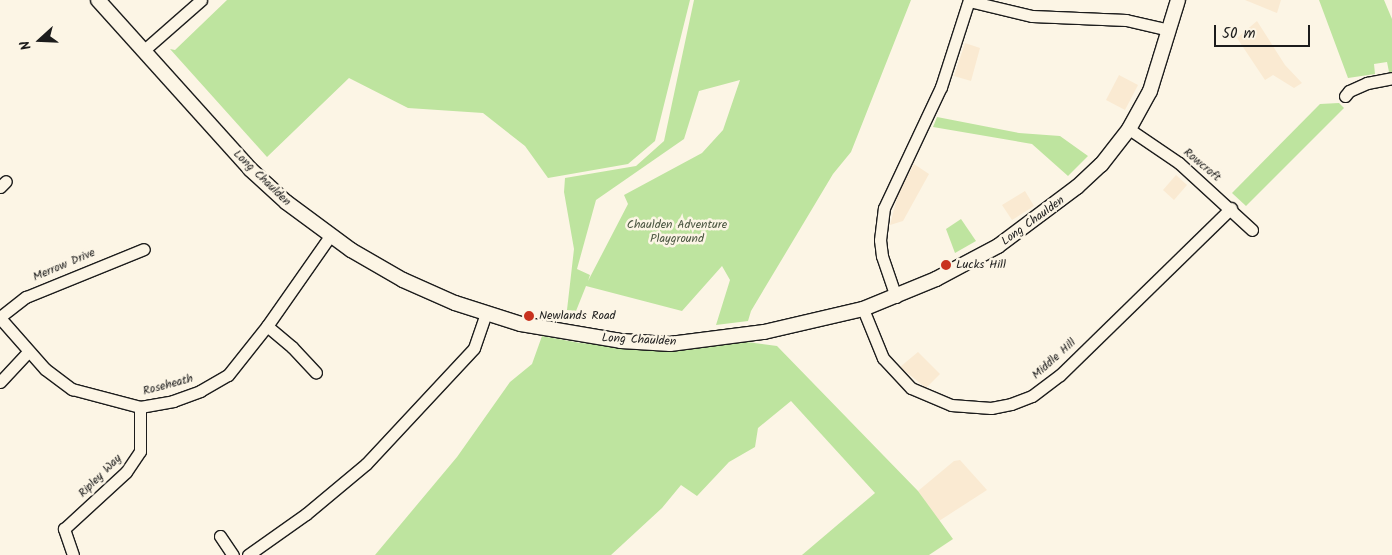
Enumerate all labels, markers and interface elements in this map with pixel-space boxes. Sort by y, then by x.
north arrow [15,15,65,65]
scale bar [1217,15,1313,47]
text: 50 m [1222,22,1256,46]
text: N [14,37,38,53]
street label: Rowcroft [1180,145,1224,185]
street label: Long Chaulden [230,147,294,209]
street label: Long Chaulden [999,193,1067,249]
park label: Chaulden Adventure Playground [627,218,727,246]
street label: Merrow Drive [31,245,97,285]
place label: Lucks Hill [956,258,1006,272]
marker: Lucks Hill [940,259,952,271]
place label: Newlands Road [539,309,616,323]
marker: Newlands Road [523,310,535,322]
street label: Long Chaulden [601,331,677,349]
street label: Middle Hill [1029,336,1079,382]
street label: Roseheath [141,371,195,399]
street label: Ripley Way [75,451,125,501]

